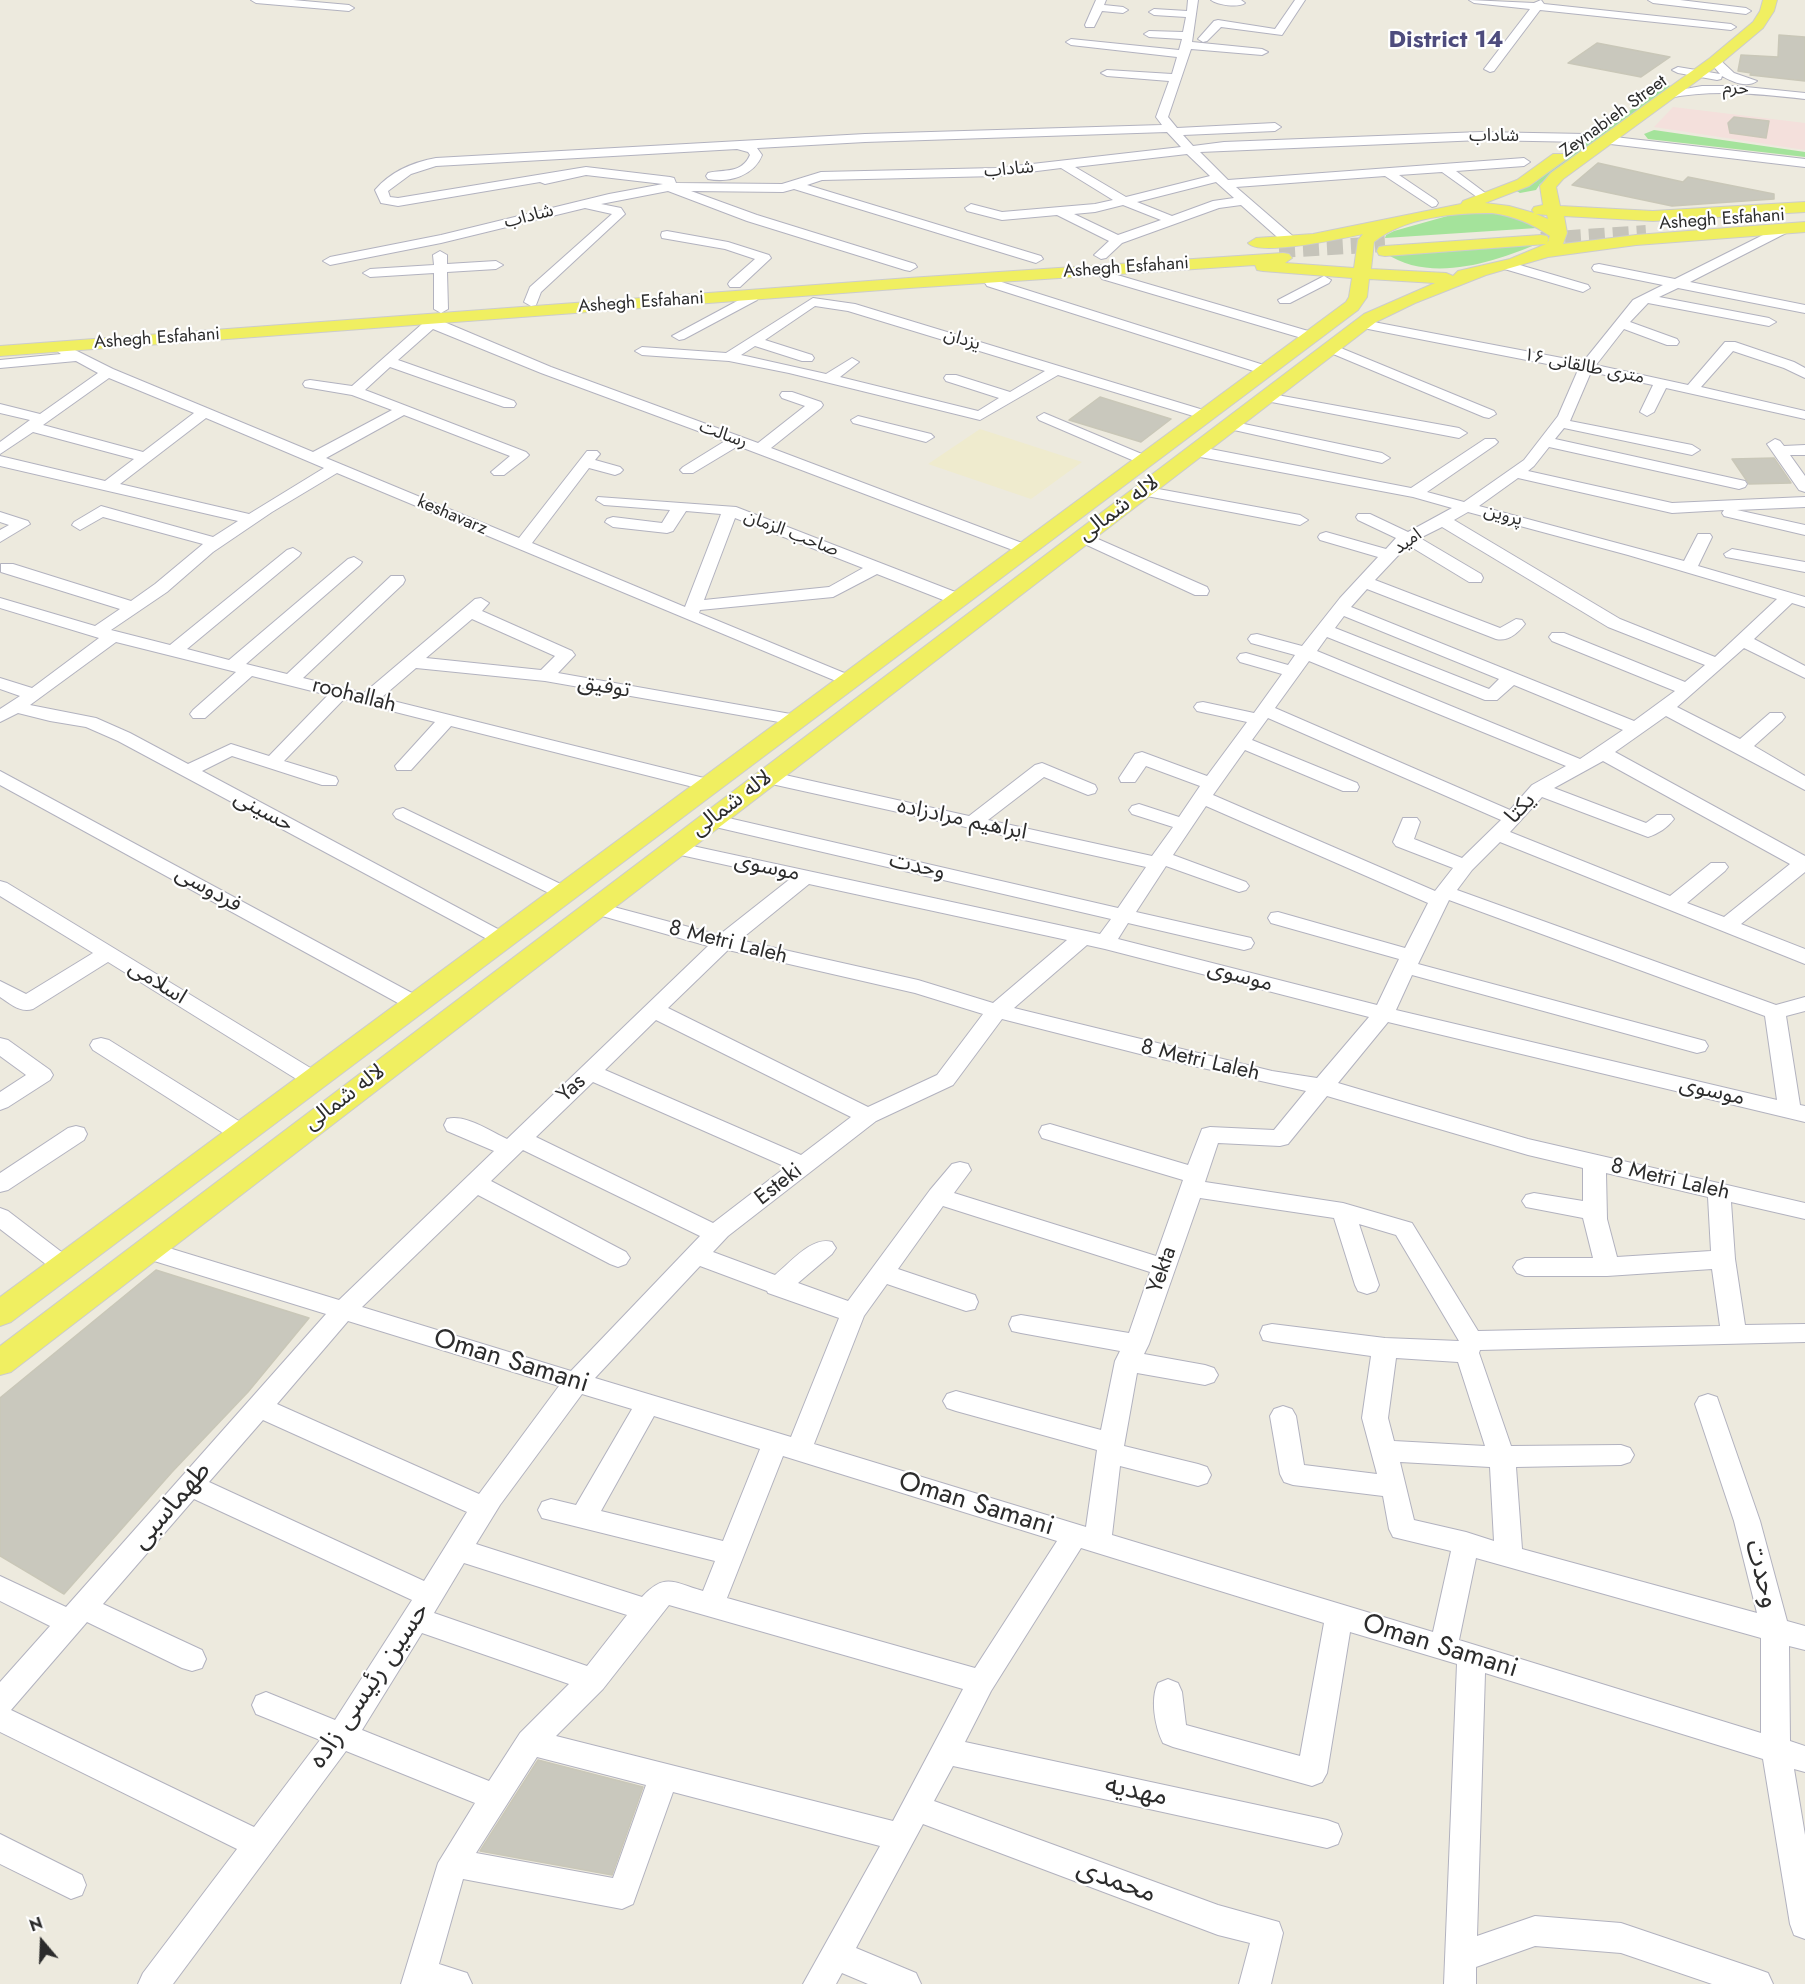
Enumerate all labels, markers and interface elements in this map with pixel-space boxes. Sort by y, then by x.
district label: District 14 [1389,27,1503,55]
street label: Zeynabieh Street [1557,71,1671,163]
street label: حرم [1722,77,1750,101]
street label: شاداب [1469,126,1519,148]
street label: شاداب [983,157,1035,183]
street label: شاداب [502,200,556,234]
street label: Ashegh Esfahani [1658,205,1786,235]
street label: Ashegh Esfahani [1062,253,1190,283]
street label: Ashegh Esfahani [577,288,705,318]
street label: Ashegh Esfahani [93,324,221,354]
street label: یزدان [941,324,983,356]
street label: ۱۶ متری طالقانی [1522,345,1646,389]
street label: رسالت [696,416,750,454]
street label: لاله شمالی [1073,470,1165,548]
street label: keshavarz [414,492,490,540]
street label: پروین [1481,501,1525,531]
street label: صاحب الزمان [741,506,841,562]
street label: امید [1390,524,1426,560]
street label: توفیق [576,669,632,705]
street label: roohallah [309,673,399,719]
street label: لاله شمالی [686,765,778,843]
street label: حسینی [229,785,297,839]
street label: یکتا [1500,788,1542,830]
street label: ابراهیم مرادزاده [895,793,1029,847]
street label: موسوی [732,848,802,888]
street label: وحدت [887,848,947,886]
street label: فردوسی [170,861,246,919]
street label: 8 Metri Laleh [666,916,790,970]
street label: اسلامی [123,955,191,1011]
street label: موسوی [1205,956,1275,998]
street label: 8 Metri Laleh [1138,1034,1262,1088]
street label: لاله شمالی [299,1059,391,1137]
street label: Yas [552,1069,592,1109]
street label: موسوی [1677,1072,1747,1112]
street label: 8 Metri Laleh [1608,1153,1732,1207]
street label: Esteki [750,1158,808,1212]
street label: Yekta [1143,1243,1183,1297]
street label: Oman Samani [429,1323,593,1401]
street label: طهماسبی [125,1455,219,1557]
street label: Oman Samani [894,1466,1058,1544]
street label: وحدت [1736,1536,1786,1612]
street label: حسین رئیسی زاده [302,1597,438,1775]
street label: Oman Samani [1358,1608,1522,1686]
street label: مهدیه [1102,1770,1170,1814]
street label: محمدی [1072,1853,1160,1911]
north arrow [12,1912,72,1972]
text: N [26,1912,46,1937]

